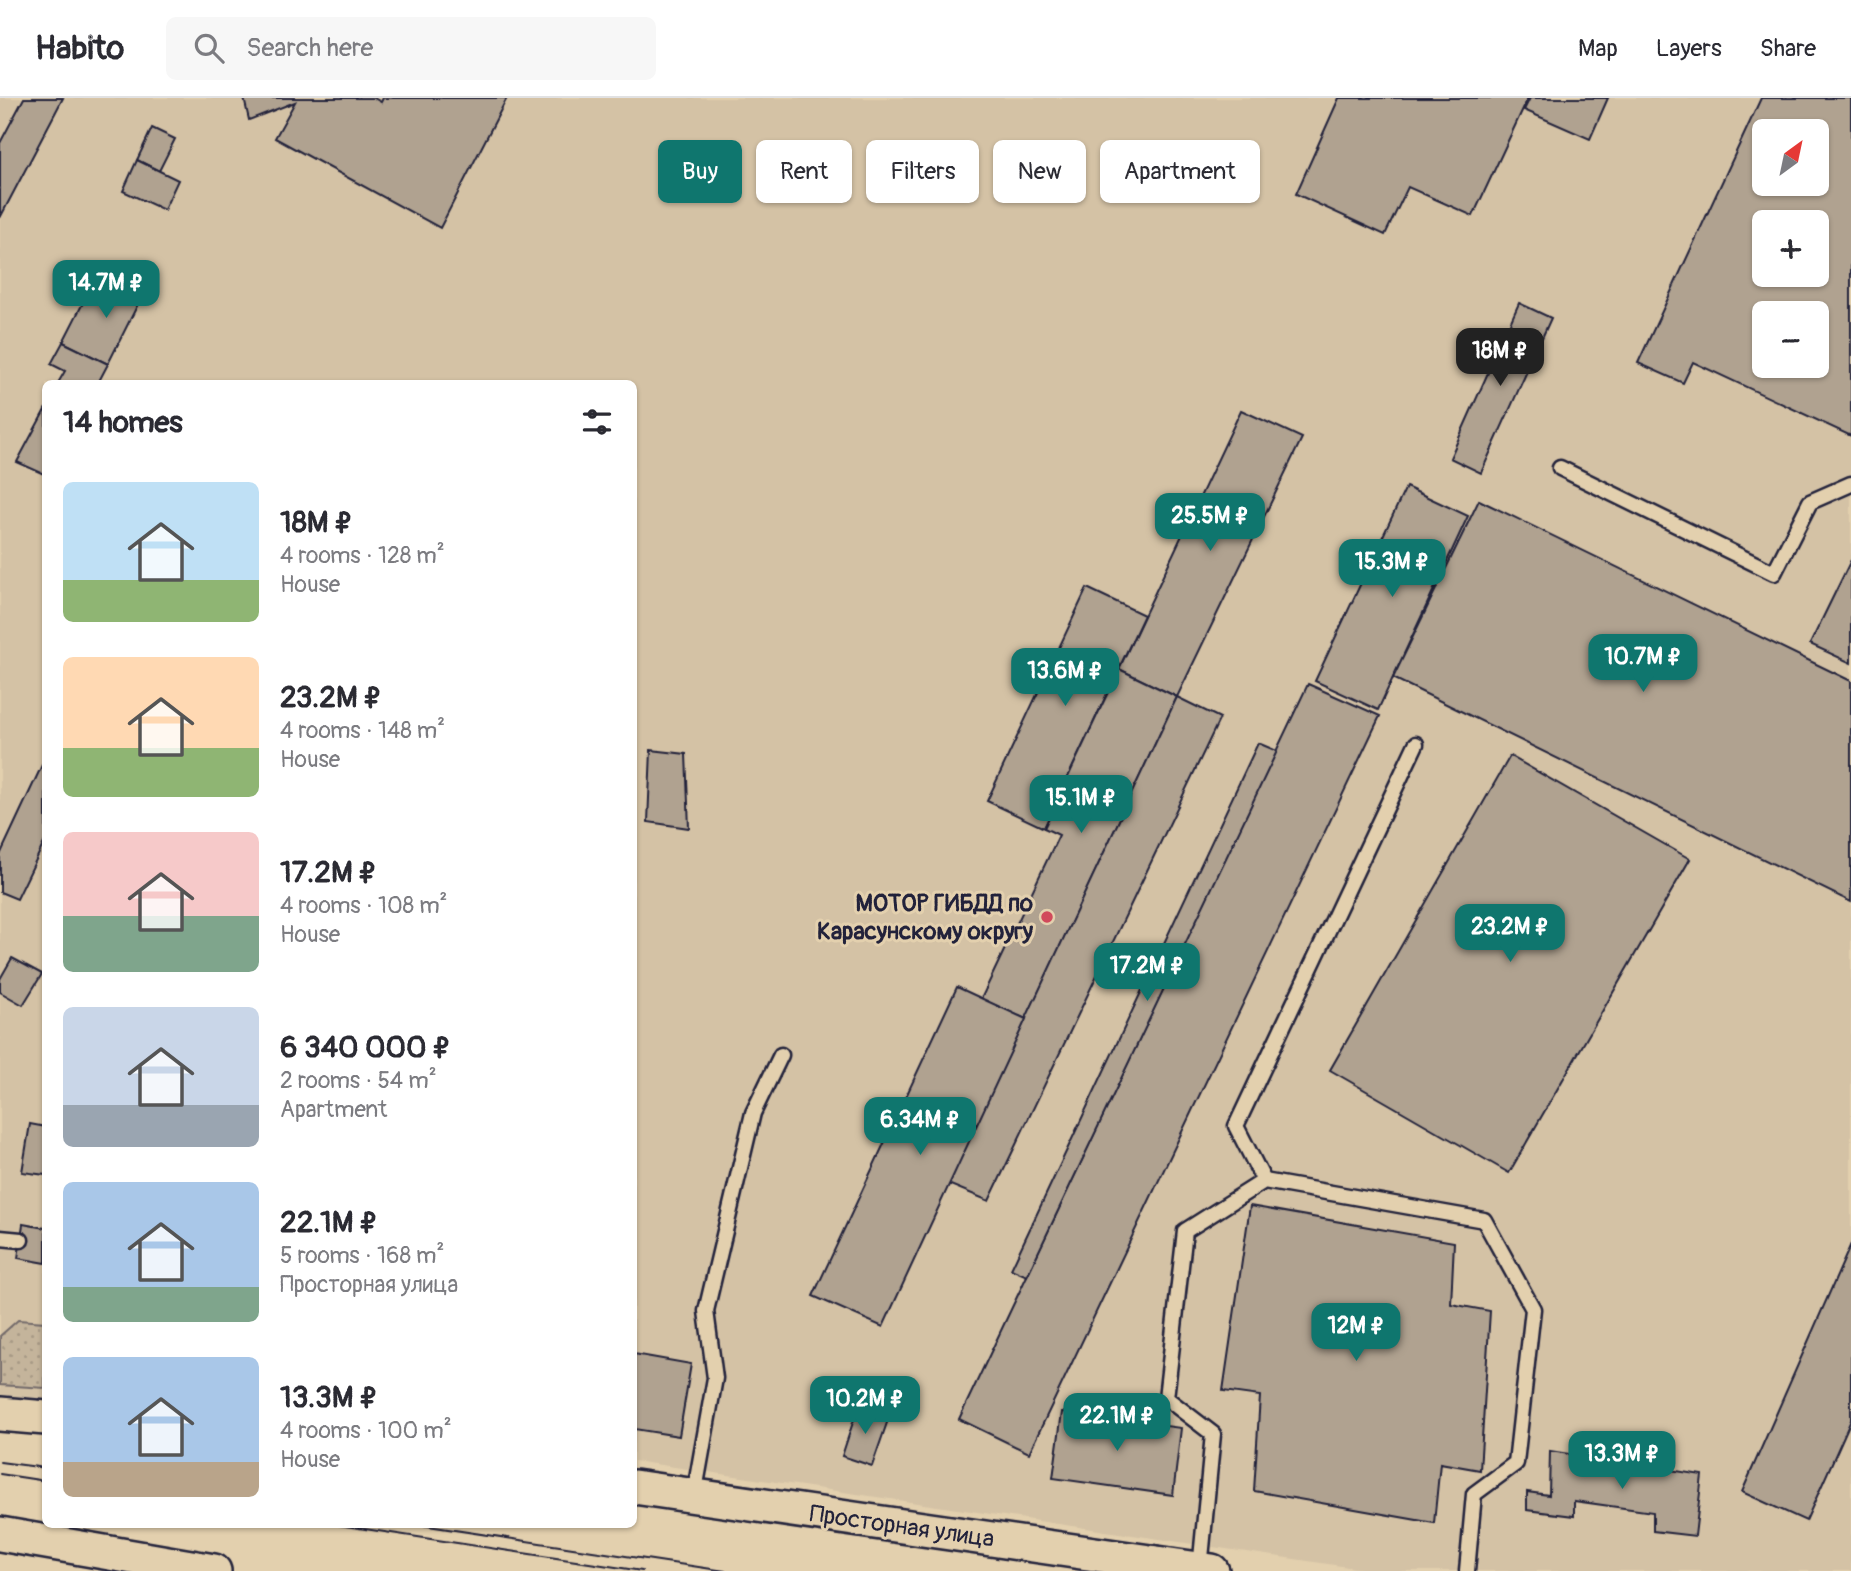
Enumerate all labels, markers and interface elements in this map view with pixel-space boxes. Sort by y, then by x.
search box [166,17,656,80]
text: Habito [35,28,124,69]
icon: search [190,29,228,67]
text: Search here [246,32,373,64]
text: Map [1578,34,1618,63]
text: Layers [1656,34,1722,63]
text: Share [1760,34,1816,63]
north arrow [1752,119,1829,196]
map controls [1752,119,1829,378]
chip: Buy [658,140,742,203]
chip: Rent [756,140,852,203]
chip: Filters [866,140,979,203]
chip: New [993,140,1086,203]
chip: Apartment [1100,140,1260,203]
button: + [1752,210,1829,287]
pin: 14.7M ₽ [41,260,171,320]
text: 14.7M ₽ [69,268,143,297]
button: − [1752,301,1829,378]
pin: 18M ₽ [1451,328,1549,388]
text: 18M ₽ [1472,336,1528,365]
icon: filters [578,403,616,441]
text: 14 homes [63,404,183,441]
pin: 25.5M ₽ [1145,494,1275,553]
text: 25.5M ₽ [1171,501,1249,530]
text: 18M ₽ [280,504,353,541]
icon: home [119,510,203,594]
pin: 15.3M ₽ [1327,540,1457,599]
text: 4 rooms · 128 m² [280,541,445,570]
text: 15.3M ₽ [1355,547,1429,576]
text: House [280,570,340,599]
pin: 10.7M ₽ [1578,634,1708,694]
text: 10.7M ₽ [1604,642,1682,671]
pin: 13.6M ₽ [1000,648,1130,708]
text: 13.6M ₽ [1027,656,1103,685]
text: 23.2M ₽ [280,679,382,716]
icon: home [119,685,203,769]
text: 4 rooms · 148 m² [280,716,445,745]
text: House [280,745,340,774]
pin: 15.1M ₽ [1016,776,1146,835]
text: 15.1M ₽ [1046,783,1116,812]
text: 17.2M ₽ [280,854,377,891]
icon: home [119,860,203,944]
place label: МОТОР ГИБДД по Карасунскому округу [817,889,1034,946]
text: 4 rooms · 108 m² [280,891,447,920]
pin: 23.2M ₽ [1445,904,1575,964]
marker: МОТОР ГИБДД по Карасунскому округу [1039,909,1055,925]
text: 23.2M ₽ [1471,912,1549,941]
text: House [280,920,340,949]
pin: 17.2M ₽ [1082,944,1212,1003]
text: 17.2M ₽ [1110,951,1184,980]
text: 6 340 000 ₽ [280,1029,451,1066]
icon: home [119,1035,203,1119]
text: 2 rooms · 54 m² [280,1066,437,1095]
text: Apartment [280,1095,387,1124]
pin: 6.34M ₽ [855,1098,985,1157]
text: 6.34M ₽ [880,1105,960,1134]
text: 22.1M ₽ [280,1204,378,1241]
icon: home [119,1210,203,1294]
text: 5 rooms · 168 m² [280,1241,444,1270]
text: Просторная улица [280,1270,458,1299]
pin: 12M ₽ [1307,1304,1405,1363]
text: 12M ₽ [1327,1311,1385,1340]
pin: 10.2M ₽ [800,1376,930,1436]
text: 13.3M ₽ [280,1379,378,1416]
text: 10.2M ₽ [826,1384,904,1413]
icon: home [119,1385,203,1469]
pin: 22.1M ₽ [1052,1394,1182,1453]
text: 22.1M ₽ [1079,1401,1155,1430]
text: 4 rooms · 100 m² [280,1416,452,1445]
pin: 13.3M ₽ [1557,1432,1687,1491]
text: 13.3M ₽ [1584,1439,1660,1468]
text: House [280,1445,340,1474]
street label: Просторная улица [808,1499,996,1554]

